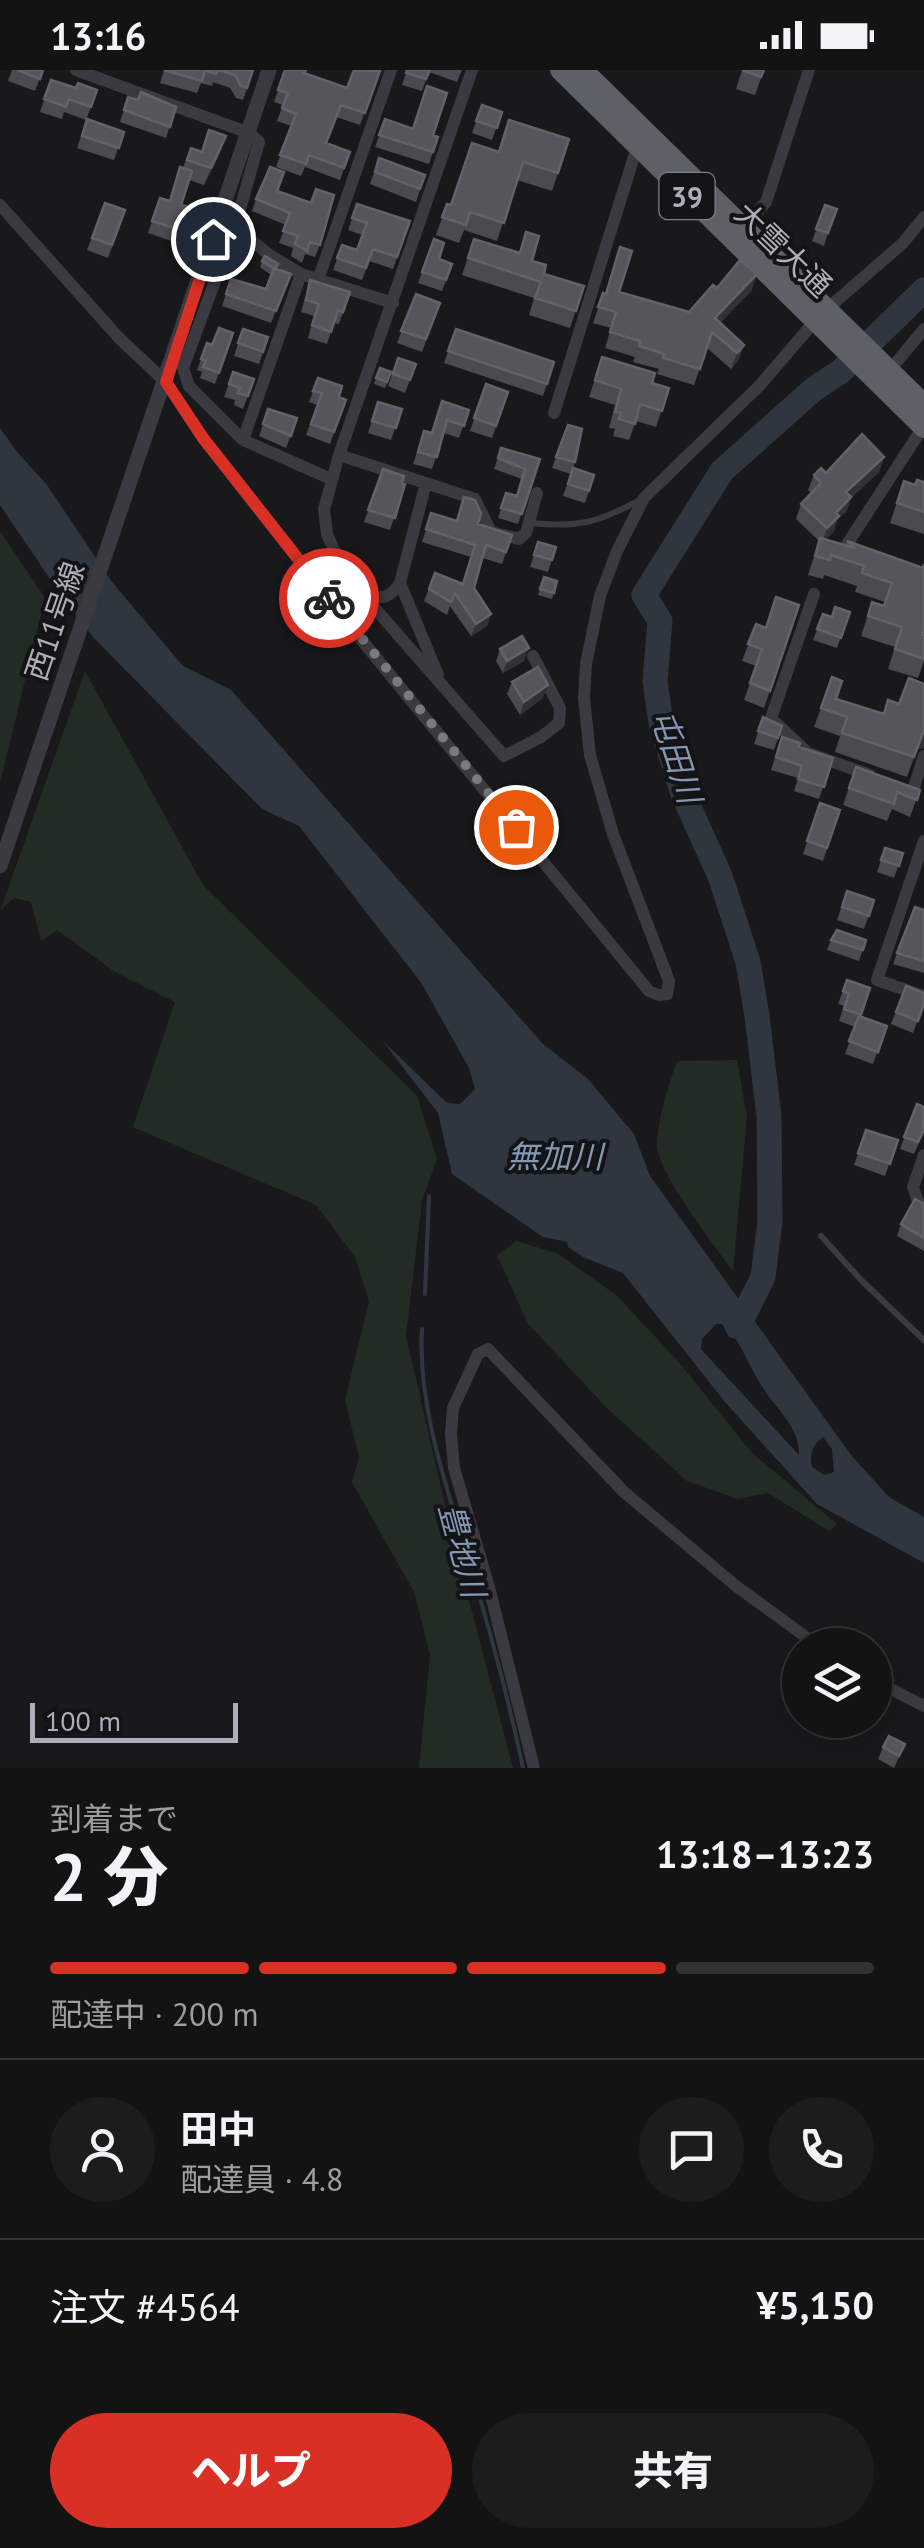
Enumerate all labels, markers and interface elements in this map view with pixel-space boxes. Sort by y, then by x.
text: 13:16 [50,11,146,60]
road number: 39 [660,173,714,219]
street label: 大雪大通 [727,193,841,305]
pin [171,197,256,282]
icon: home [186,212,241,267]
courier [279,548,379,648]
street label: 西11号線 [16,557,92,685]
icon: bike [302,571,357,626]
water label: 屯田川 [642,704,713,811]
pin [474,785,559,870]
icon: bag [489,800,544,855]
water label: 無加川 [507,1135,606,1177]
water label: 豊地川 [430,1498,496,1605]
map controls [782,1628,892,1738]
button: layers [782,1628,892,1738]
scale bar [30,1698,238,1742]
text: 100 m [45,1702,121,1739]
text: 到着まで [50,1797,178,1839]
text: 13:18–13:23 [656,1829,874,1878]
text: 2 分 [50,1834,168,1918]
text: 配達中 · 200 m [50,1993,258,2035]
button: person [50,2097,155,2202]
button: chat [639,2097,744,2202]
button: phone [769,2097,874,2202]
text: 田中 [180,2104,256,2153]
text: 配達員 · 4.8 [180,2158,343,2200]
text: ¥5,150 [757,2280,874,2329]
text: 注文 #4564 [50,2282,240,2331]
button: ヘルプ [50,2413,452,2528]
button: 共有 [472,2413,874,2528]

